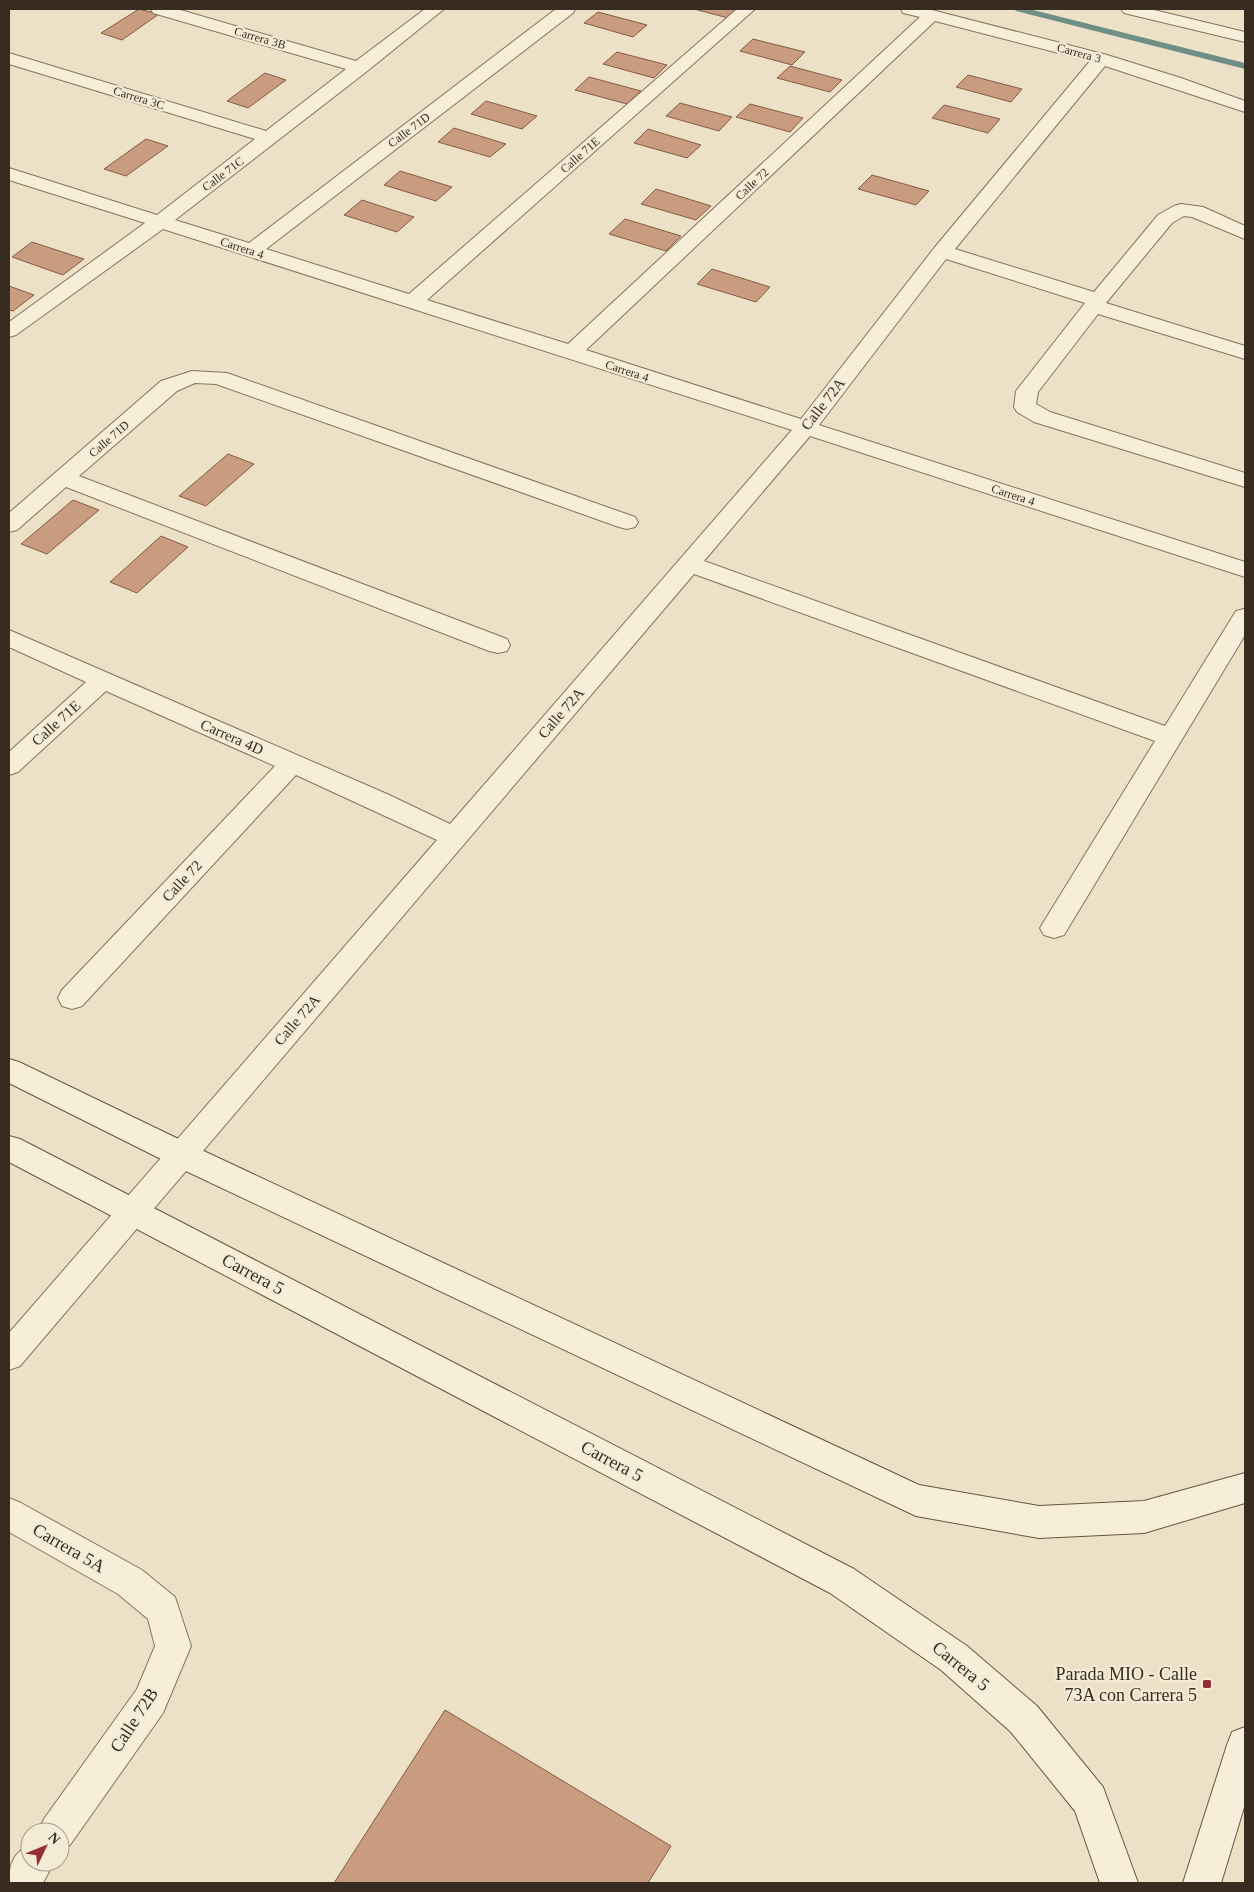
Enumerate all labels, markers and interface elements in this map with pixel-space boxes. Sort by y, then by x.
street label: Carrera 3B [233,24,287,52]
street label: Carrera 3 [1055,40,1103,66]
street label: Carrera 3C [112,84,166,112]
street label: Calle 71D [385,109,433,150]
street label: Calle 71E [557,134,603,176]
street label: Calle 71C [199,154,247,194]
street label: Calle 72 [732,165,772,203]
street label: Carrera 4 [218,234,266,262]
street label: Carrera 4 [603,357,651,385]
street label: Calle 72A [798,375,848,433]
street label: Calle 71D [86,417,132,460]
street label: Carrera 4 [989,481,1037,509]
street label: Calle 72A [535,685,587,741]
street label: Calle 71E [29,697,83,749]
street label: Carrera 4D [198,716,266,758]
street label: Calle 72 [159,857,205,905]
street label: Calle 72A [271,992,323,1048]
street label: Carrera 5 [219,1249,287,1299]
street label: Carrera 5 [578,1436,646,1486]
street label: Carrera 5A [29,1519,109,1577]
street label: Carrera 5 [928,1637,994,1695]
place label: Parada MIO - Calle 73A con Carrera 5 [1056,1664,1197,1705]
marker: Parada MIO - Calle 73A con Carrera 5 [1201,1678,1213,1690]
street label: Calle 72B [106,1684,162,1756]
north arrow [20,1822,70,1872]
text: N [45,1830,63,1847]

